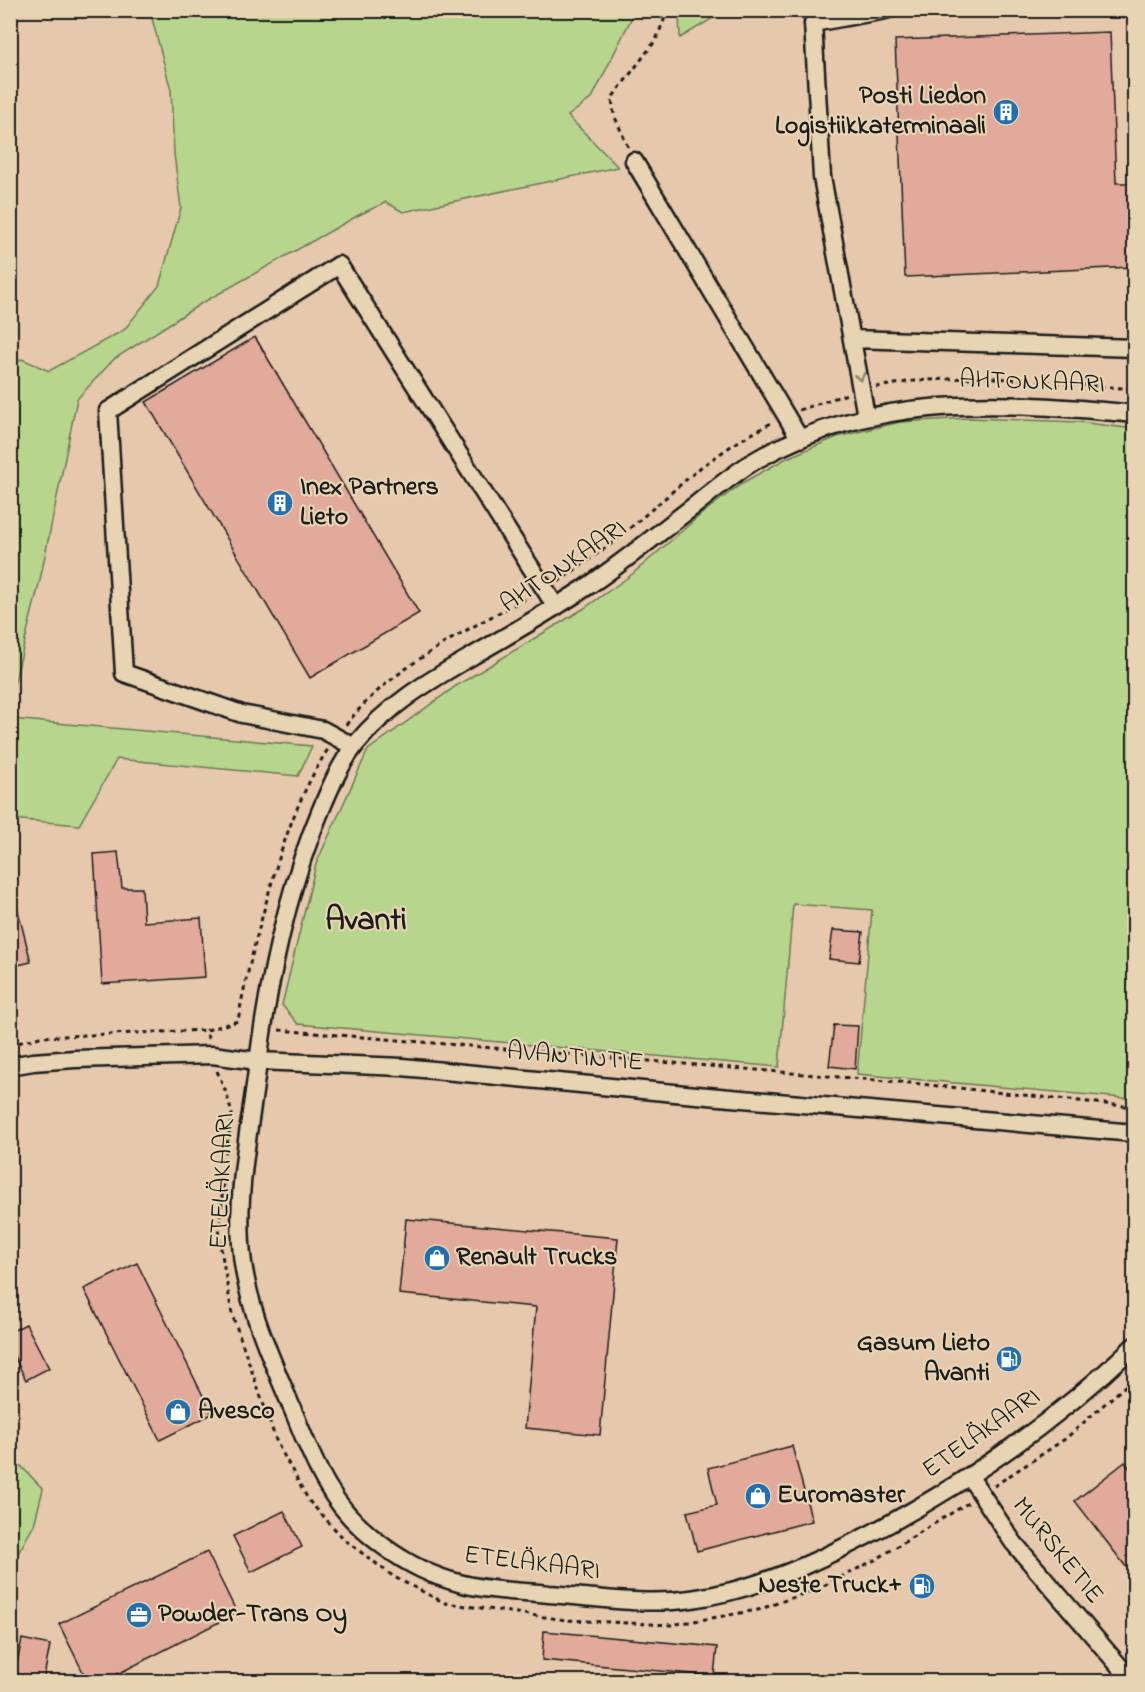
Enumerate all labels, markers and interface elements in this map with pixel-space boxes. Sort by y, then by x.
place label: Posti Liedon Logistiikkaterminaali [775,78,986,147]
building icon: Posti Liedon Logistiikkaterminaali [991,97,1021,127]
street label: AHTONKAARI [958,361,1106,405]
one-way arrow [853,372,866,382]
place label: Inex Partners Lieto [300,469,439,537]
building icon: Inex Partners Lieto [265,488,295,518]
street label: AHTONKAARI [493,510,635,624]
district label: Avanti [325,898,407,945]
street label: AVANTINTIE [505,1033,645,1083]
street label: ETELÄKAARI [200,1112,246,1250]
place label: Renault Trucks [456,1239,617,1277]
shop icon: Renault Trucks [422,1243,452,1273]
place label: Gasum Lieto Avanti [857,1325,990,1393]
fuel station icon: Gasum Lieto Avanti [994,1344,1024,1374]
street label: ETELÄKAARI [915,1379,1049,1489]
place label: Avesco [198,1393,275,1431]
shop icon: Avesco [163,1397,193,1427]
place label: Euromaster [777,1477,906,1515]
shop icon: Euromaster [743,1481,773,1511]
street label: MURSKETIE [1002,1489,1112,1613]
street label: ETELÄKAARI [462,1537,602,1591]
place label: Neste Truck+ [758,1567,902,1605]
fuel station icon: Neste Truck+ [907,1571,937,1601]
place label: Powder-Trans Oy [158,1596,347,1634]
office icon: Powder-Trans Oy [124,1600,154,1630]

